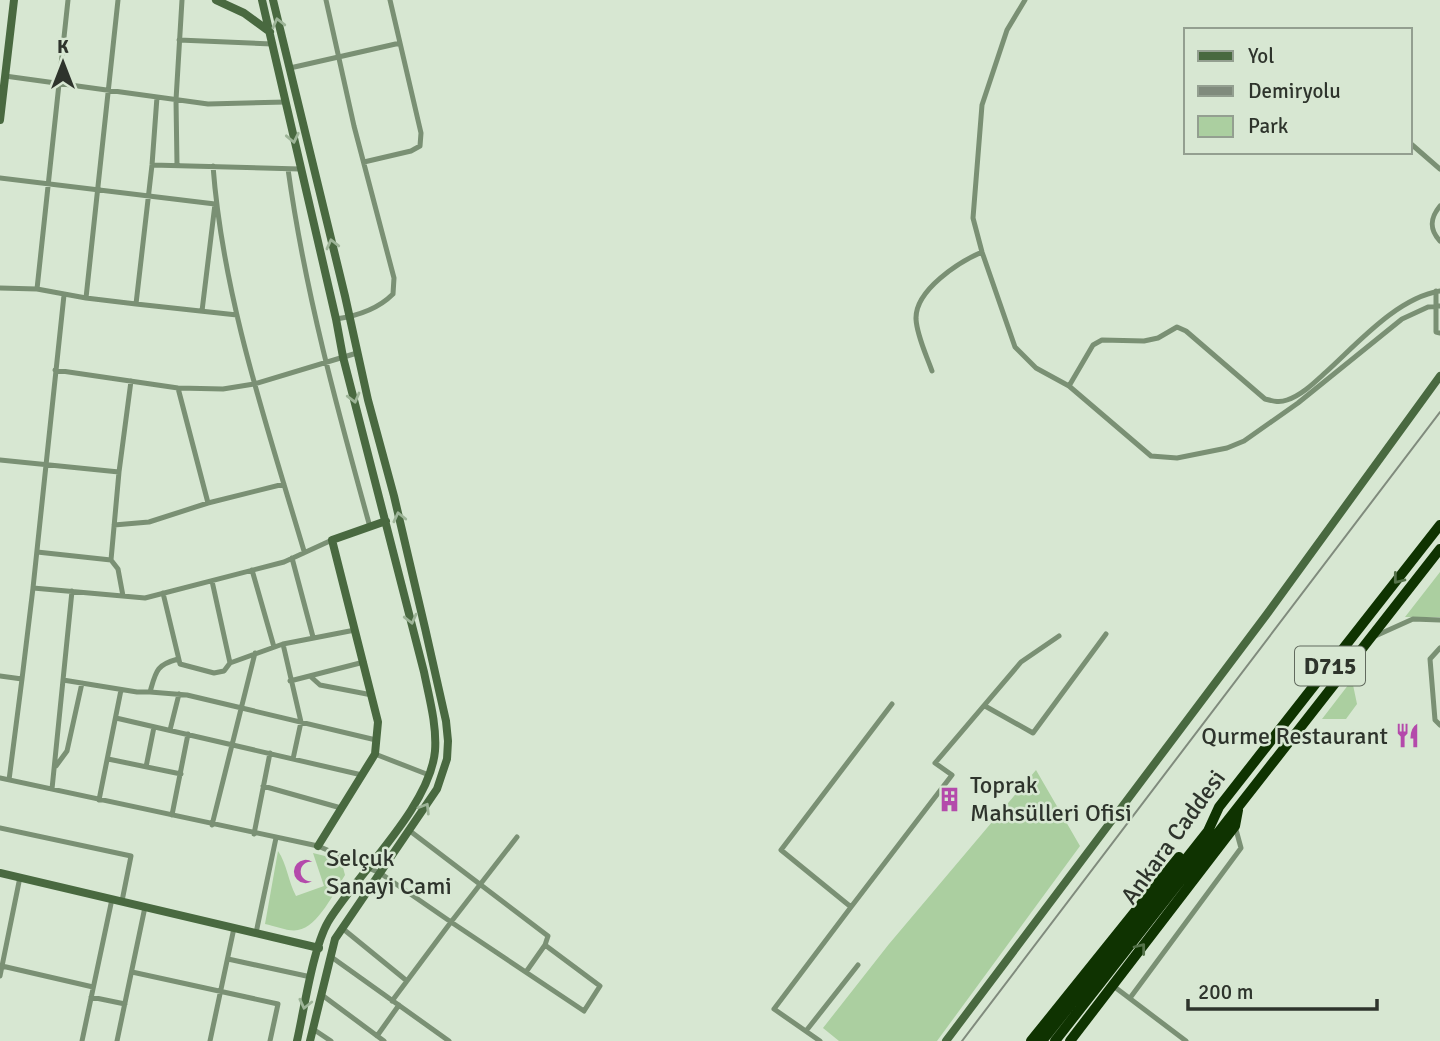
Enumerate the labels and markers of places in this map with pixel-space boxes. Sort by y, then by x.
place label: Qurme Restaurant [1201,721,1388,751]
restaurant icon: Qurme Restaurant [1394,722,1422,750]
place label: Toprak Mahsülleri Ofisi [970,770,1132,828]
building icon: Toprak Mahsülleri Ofisi [936,785,964,813]
place label: Selçuk Sanayi Cami [326,843,452,901]
mosque icon: Selçuk Sanayi Cami [292,858,320,886]

